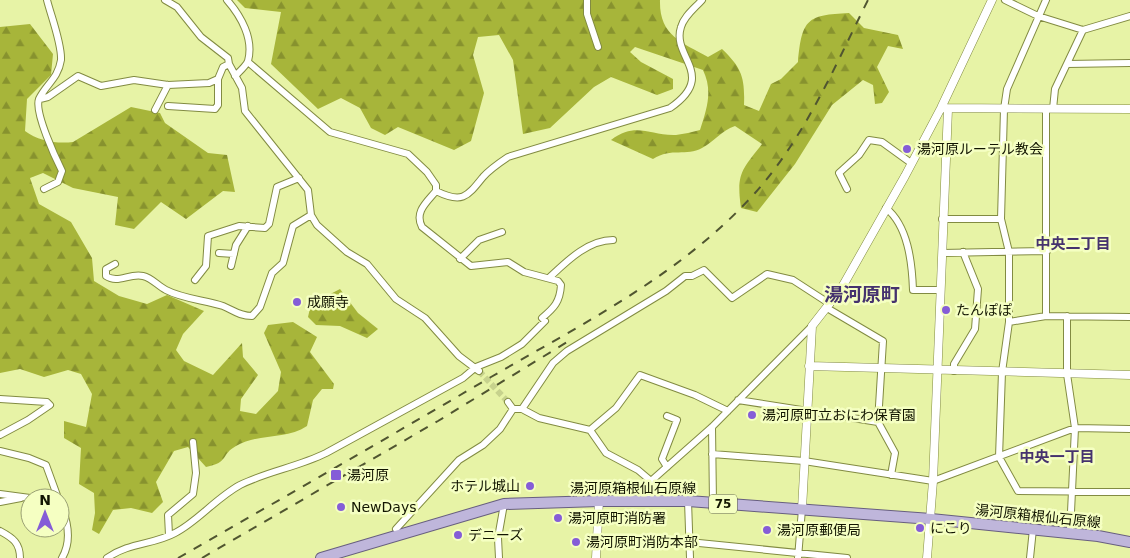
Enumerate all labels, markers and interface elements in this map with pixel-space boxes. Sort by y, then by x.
place label: 湯河原ルーテル教会 [917,141,1043,157]
marker: 湯河原ルーテル教会 [901,143,913,155]
district label: 中央二丁目 [1035,235,1111,253]
district label: 湯河原町 [824,283,900,305]
place label: 成願寺 [307,294,349,310]
marker: 成願寺 [291,296,303,308]
place label: たんぽぽ [956,302,1012,318]
marker: たんぽぽ [940,304,952,316]
place label: 湯河原町立おにわ保育園 [762,407,916,423]
marker: 湯河原町立おにわ保育園 [746,409,758,421]
district label: 中央一丁目 [1019,448,1095,466]
place label: 湯河原 [347,467,389,483]
marker: 湯河原 [329,468,343,482]
place label: ホテル城山 [450,478,520,494]
marker: ホテル城山 [524,480,536,492]
street label: 湯河原箱根仙石原線 [570,480,696,496]
north arrow [20,488,70,538]
text: N [39,492,51,508]
road number: 75 [709,494,737,514]
place label: NewDays [351,499,416,515]
marker: NewDays [335,501,347,513]
street label: 湯河原箱根仙石原線 [975,501,1101,531]
place label: 湯河原町消防署 [568,510,666,526]
marker: 湯河原町消防署 [552,512,564,524]
place label: にこり [930,520,972,536]
place label: 湯河原郵便局 [777,522,861,538]
marker: にこり [914,522,926,534]
marker: 湯河原郵便局 [761,524,773,536]
place label: デニーズ [468,527,523,543]
marker: デニーズ [452,529,464,541]
place label: 湯河原町消防本部 [586,534,698,550]
marker: 湯河原町消防本部 [570,536,582,548]

